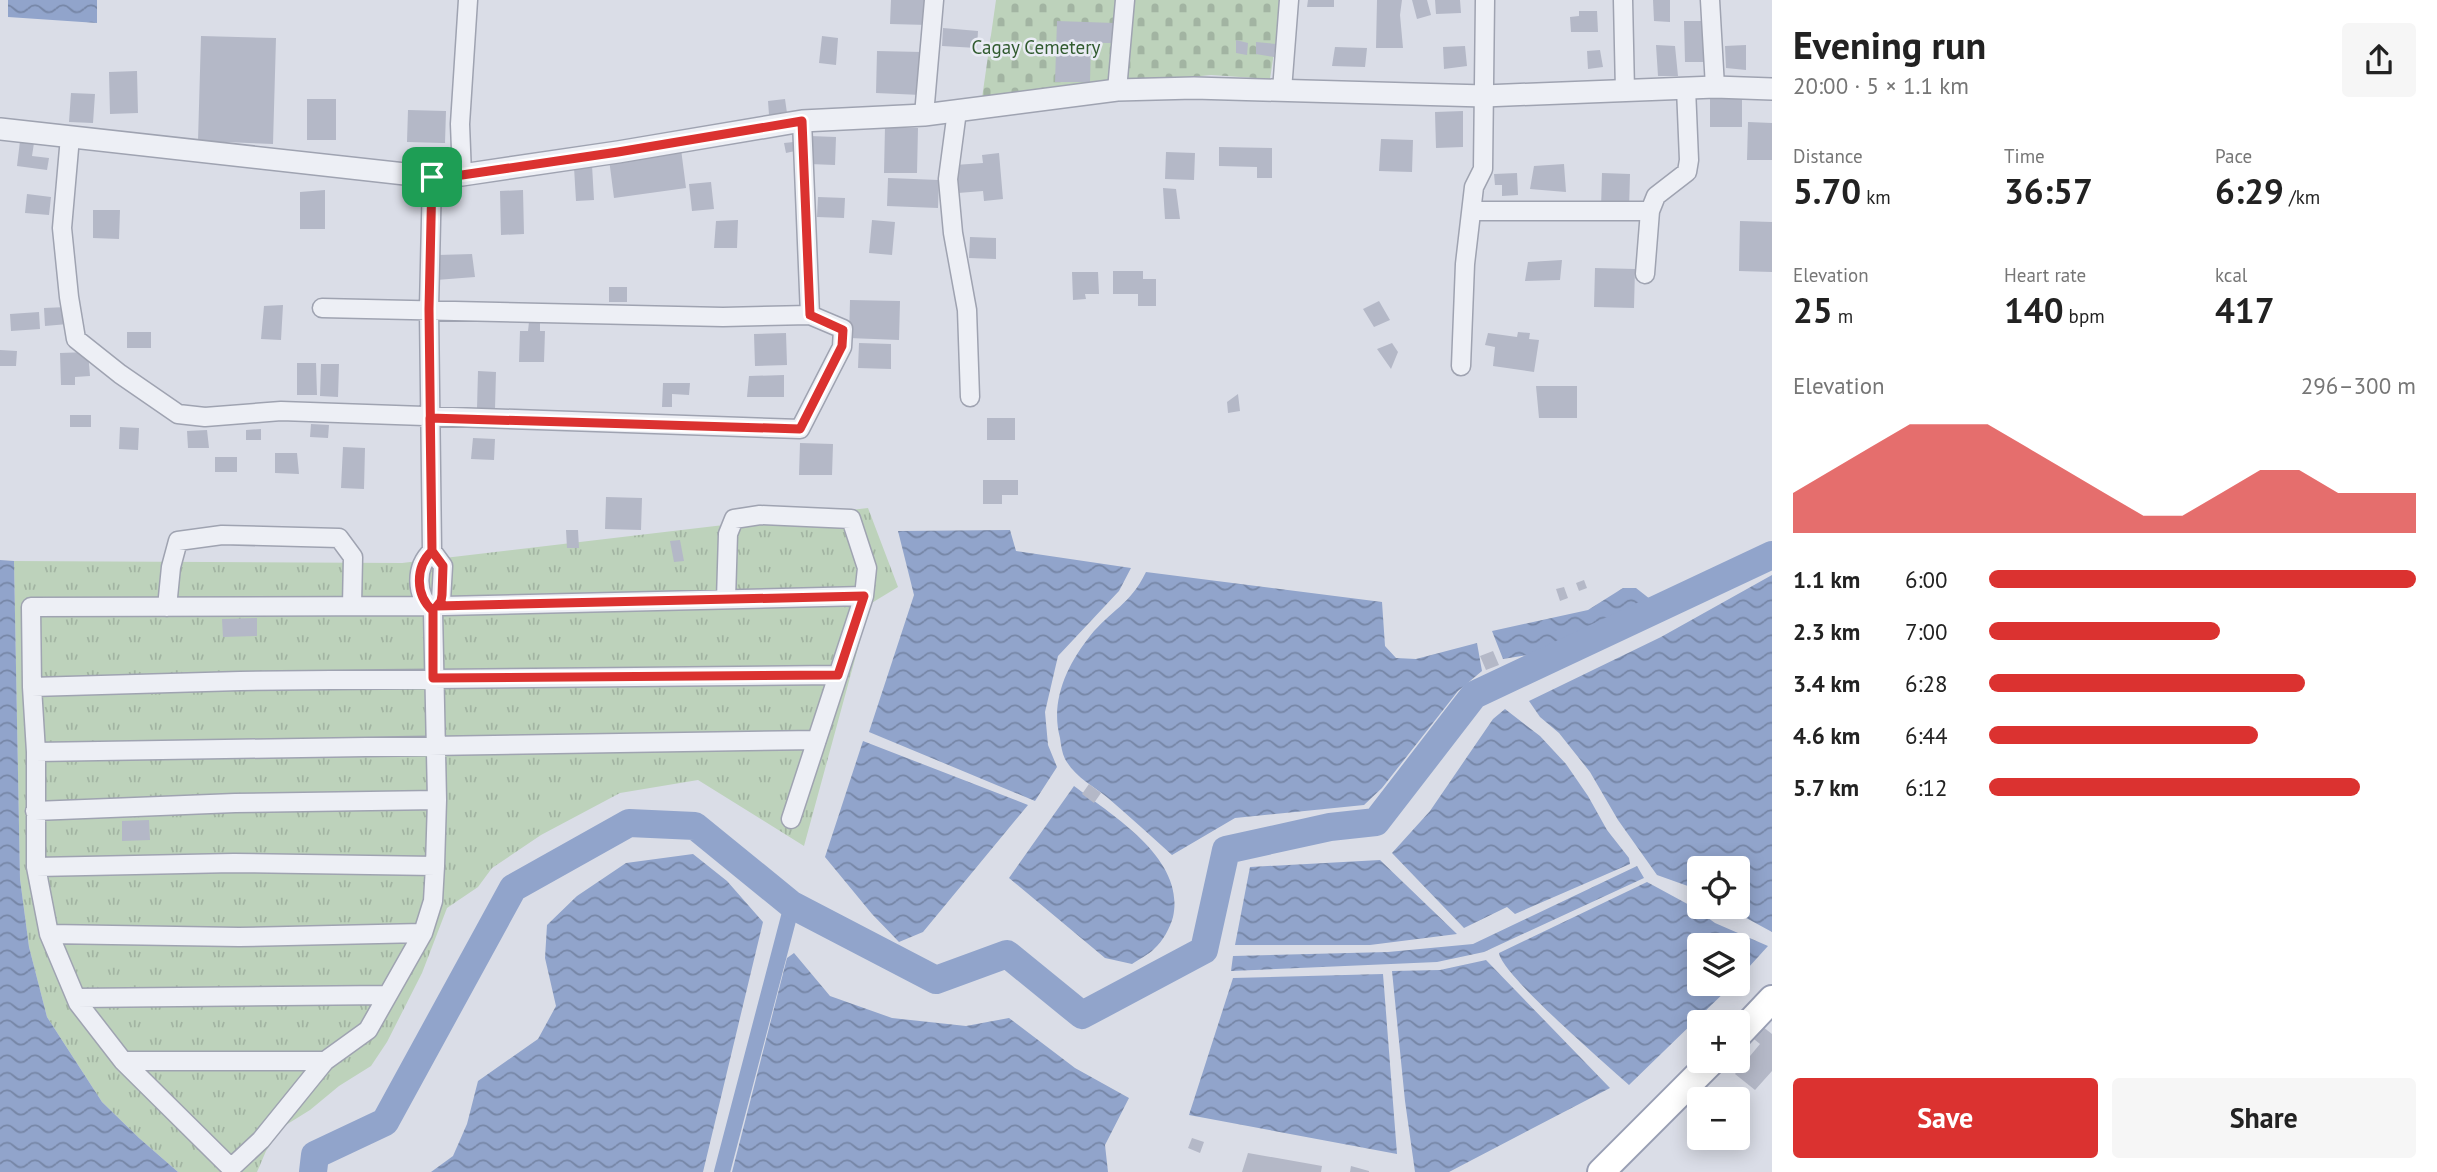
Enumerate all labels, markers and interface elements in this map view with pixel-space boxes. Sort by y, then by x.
text: Evening run [1793,20,1986,69]
button: share [2342,23,2416,97]
park label: Cagay Cemetery [972,35,1101,59]
text: 20:00 · 5 × 1.1 km [1793,71,1969,100]
text: Distance [1793,144,1863,168]
text: Time [2004,144,2045,168]
text: Pace [2215,144,2252,168]
pin [402,147,462,207]
icon: arrive [413,158,451,196]
text: 5.70 [1793,168,1861,214]
text: 36:57 [2004,168,2093,214]
text: 6:29 [2215,168,2284,214]
text: km [1861,185,1891,209]
text: /km [2284,185,2320,209]
text: Elevation [1793,263,1869,287]
text: Heart rate [2004,263,2086,287]
text: kcal [2215,263,2247,287]
text: 25 [1793,287,1833,333]
text: 140 [2004,287,2064,333]
text: 417 [2215,287,2275,333]
text: m [1833,304,1853,328]
text: bpm [2064,304,2105,328]
text: Elevation [1793,371,1885,400]
text: 296–300 m [2301,371,2416,400]
text: 1.1 km [1793,565,1860,594]
text: 6:00 [1905,565,1948,594]
text: 2.3 km [1793,617,1860,646]
text: 7:00 [1905,617,1948,646]
text: 3.4 km [1793,669,1860,698]
text: 6:28 [1905,669,1948,698]
text: 4.6 km [1793,721,1860,750]
text: 6:44 [1905,721,1948,750]
text: 5.7 km [1793,773,1859,802]
text: 6:12 [1905,773,1948,802]
map controls [1687,856,1750,1150]
button: locate [1687,856,1750,919]
button: layers [1687,933,1750,996]
button: + [1687,1010,1750,1073]
button: Save [1793,1078,2098,1158]
button: Share [2112,1078,2416,1158]
button: − [1687,1087,1750,1150]

